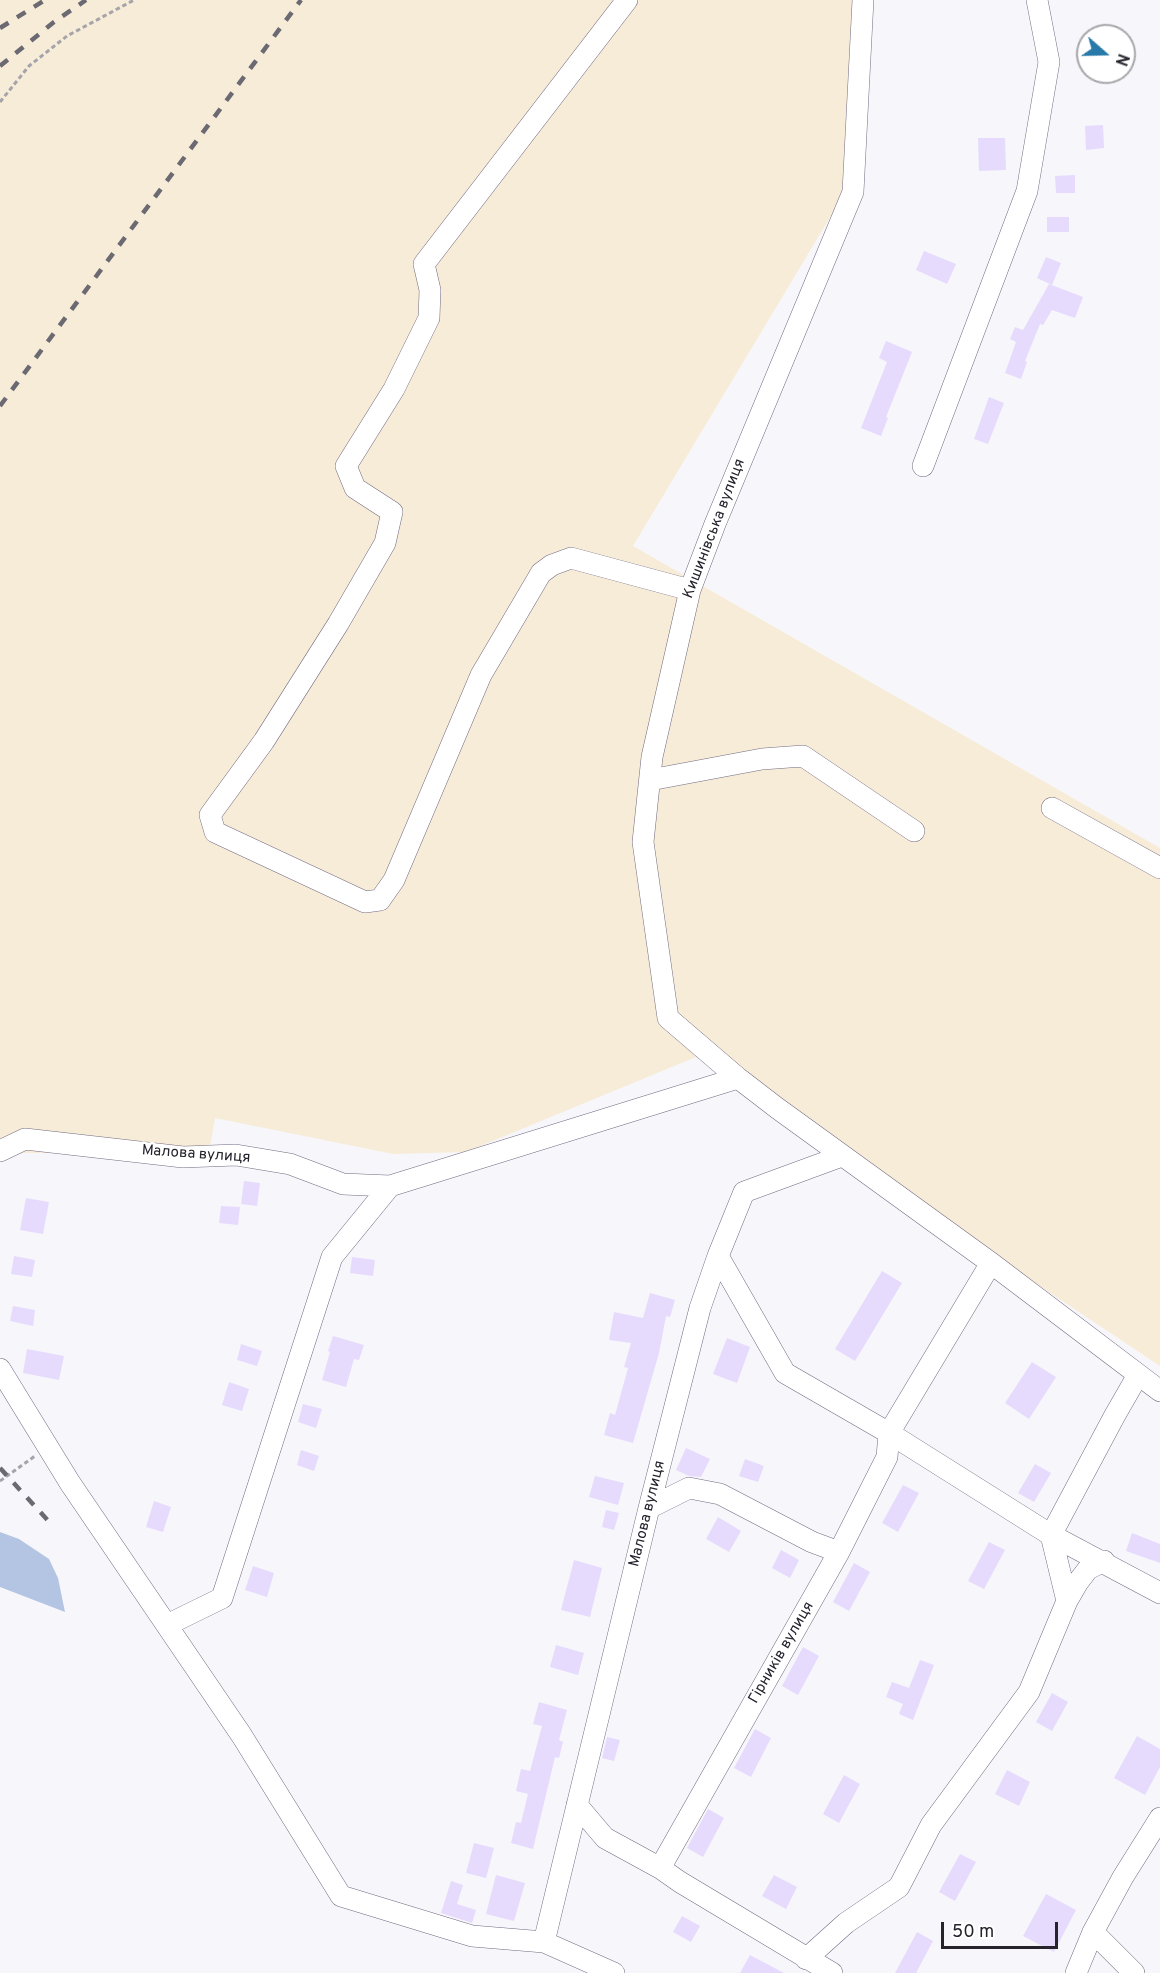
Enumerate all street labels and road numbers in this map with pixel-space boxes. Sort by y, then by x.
street label: Кишинівська вулиця [680,457,750,601]
street label: Малова вулиця [141,1142,251,1168]
street label: Малова вулиця [626,1459,670,1569]
street label: Гірників вулиця [746,1599,818,1707]

